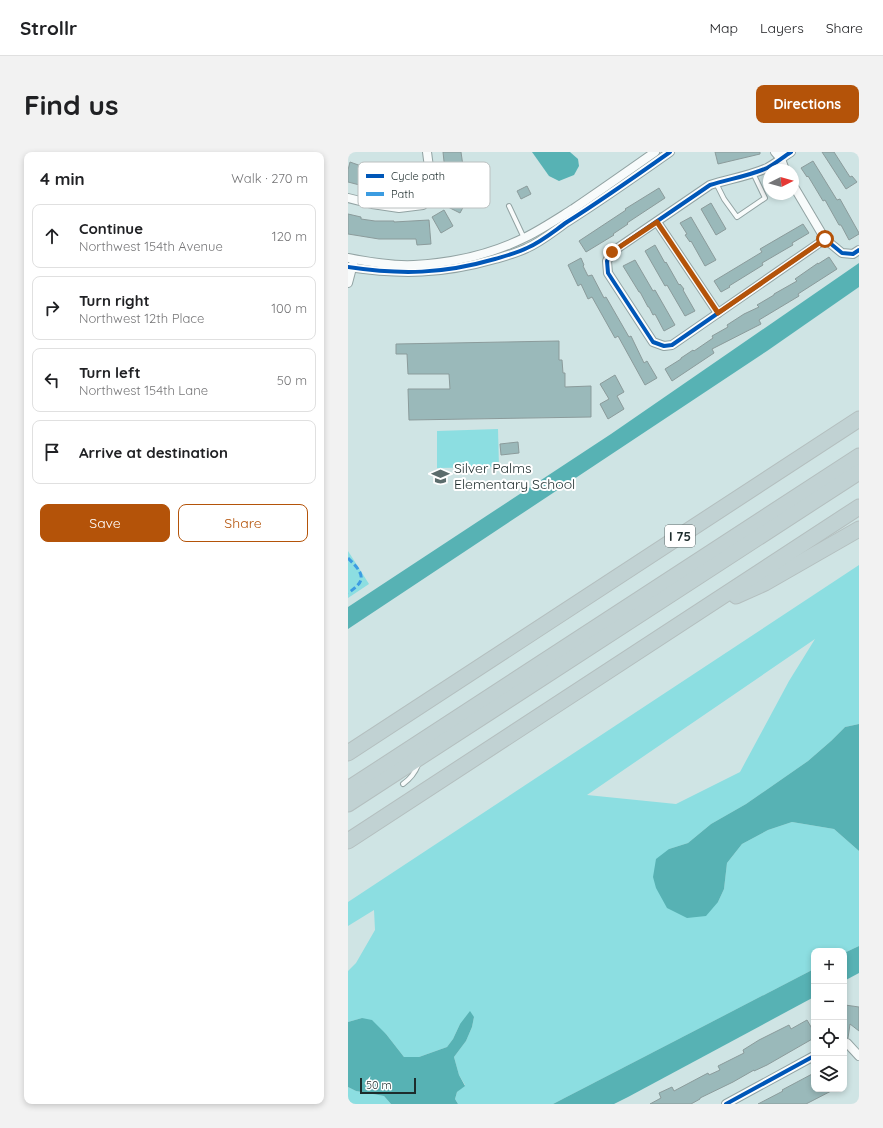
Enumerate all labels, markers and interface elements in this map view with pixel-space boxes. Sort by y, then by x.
text: Strollr [20,16,77,40]
text: Map [709,19,738,37]
text: Layers [760,19,804,37]
text: Share [826,19,863,37]
button: Directions [756,85,859,123]
text: Find us [24,87,118,122]
legend [358,162,490,208]
north arrow [763,164,799,200]
text: 4 min [40,168,85,189]
text: Cycle path [391,169,445,183]
text: Walk · 270 m [231,170,308,186]
text: Path [391,187,414,201]
text: Continue [79,219,143,238]
icon: ahead [41,225,63,247]
text: 120 m [272,228,307,244]
route start [816,230,834,248]
text: Northwest 154th Avenue [79,238,223,254]
route end [603,243,621,261]
text: Turn right [79,291,150,310]
icon: right [41,297,63,319]
text: 100 m [271,300,307,316]
text: Northwest 12th Place [79,310,204,326]
text: Turn left [79,363,141,382]
icon: left [41,369,63,391]
text: 50 m [277,372,307,388]
text: Northwest 154th Lane [79,382,208,398]
icon: arrive [41,441,63,463]
text: Arrive at destination [79,443,228,462]
place label: Silver Palms Elementary School [454,459,575,493]
school or university icon: Silver Palms Elementary School [431,466,451,486]
button: Save [40,504,170,542]
button: Share [178,504,308,542]
road number: I 75 [665,525,695,547]
map controls [811,948,847,1092]
button: + [811,948,847,984]
button: − [811,984,847,1020]
button: locate [811,1020,847,1056]
button: layers [811,1056,847,1092]
scale bar [360,1076,416,1095]
text: 50 m [366,1078,392,1092]

